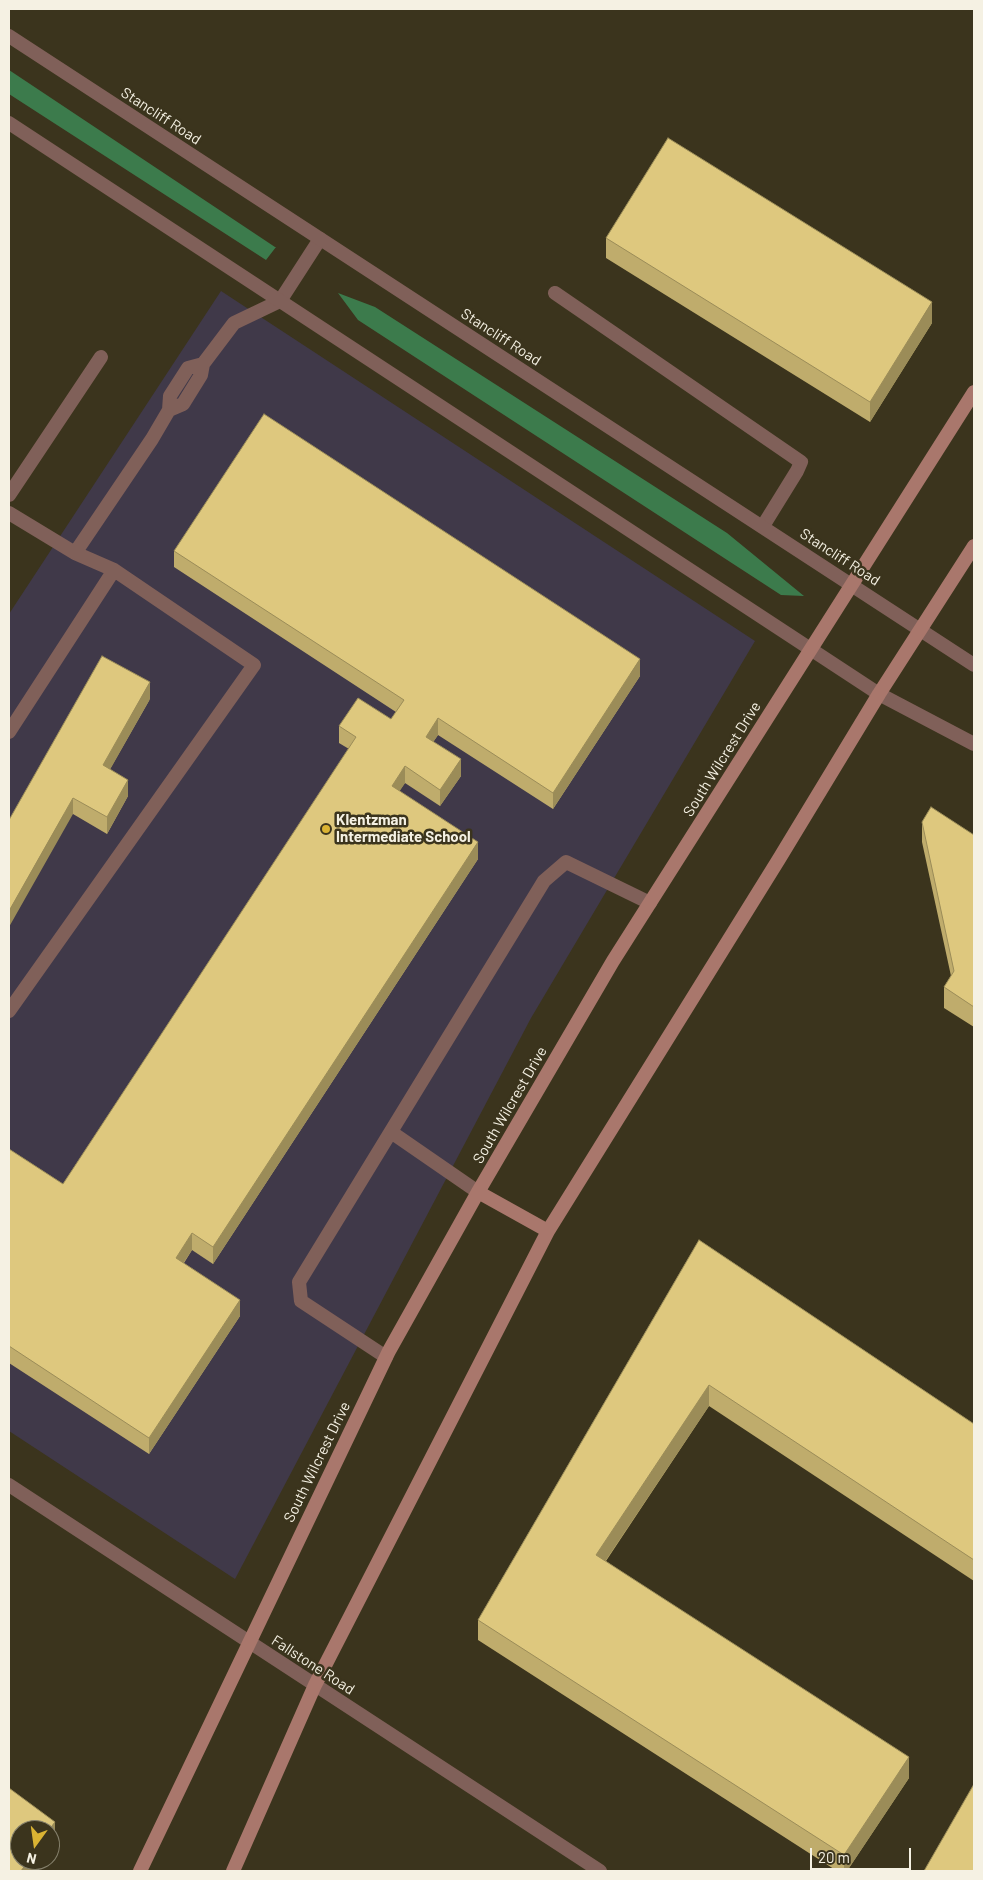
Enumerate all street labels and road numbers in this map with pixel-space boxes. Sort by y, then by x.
street label: Stancliff Road [118,83,204,149]
street label: Stancliff Road [458,304,544,370]
street label: Stancliff Road [797,524,883,590]
street label: South Wilcrest Drive [679,698,765,820]
street label: South Wilcrest Drive [469,1043,551,1167]
street label: South Wilcrest Drive [280,1399,354,1525]
street label: Fallstone Road [268,1631,358,1699]

